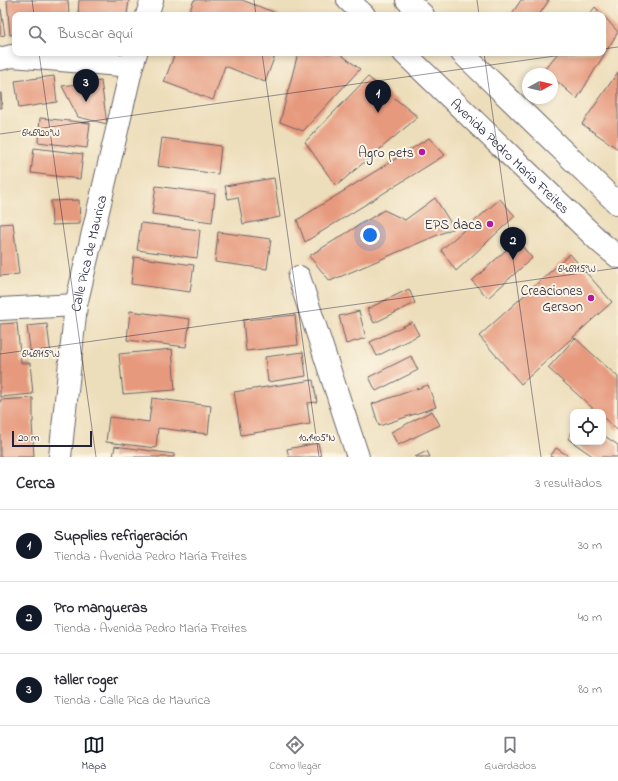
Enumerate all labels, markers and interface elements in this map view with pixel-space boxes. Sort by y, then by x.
search box [12,12,606,56]
icon: search [26,23,48,45]
text: Buscar aquí [58,23,133,45]
north arrow [522,68,558,104]
pin: 3 [73,69,99,102]
pin: 1 [365,80,391,113]
street label: Avenida Pedro María Freites [445,94,574,220]
text: 64.6920°W [22,126,60,141]
place label: Agro pets [358,143,414,165]
marker: Agro pets [417,147,427,157]
street label: Calle Pica de Maurica [66,193,113,313]
place label: EPS daca [425,215,482,236]
marker: EPS daca [485,219,495,229]
your location [360,225,380,245]
pin: 2 [500,227,526,260]
text: 64.6915°W [558,262,596,277]
place label: Creaciones Gerson [521,281,583,318]
marker: Creaciones Gerson [586,293,596,303]
text: 64.6915°W [22,347,60,362]
map controls [570,409,606,445]
button: locate [570,409,606,445]
scale bar [12,429,92,448]
text: 20 m [18,430,40,446]
text: 10.1405°N [299,431,335,446]
text: Cerca [16,471,55,496]
text: 3 resultados [535,474,602,493]
text: Supplies refrigeración [54,525,187,547]
text: 1 [27,536,31,555]
text: 30 m [578,536,602,555]
text: Tienda · Avenida Pedro María Freites [54,547,247,566]
text: Pro mangueras [54,597,148,619]
text: 2 [26,608,32,627]
text: 40 m [578,608,602,627]
text: Tienda · Avenida Pedro María Freites [54,619,247,638]
text: taller roger [54,669,118,691]
text: 3 [26,680,32,699]
text: 80 m [578,680,602,699]
text: Tienda · Calle Pica de Maurica [54,691,210,710]
tab: Mapa [82,734,106,774]
tab: Cómo llegar [269,734,321,774]
tab: Guardados [484,734,536,774]

